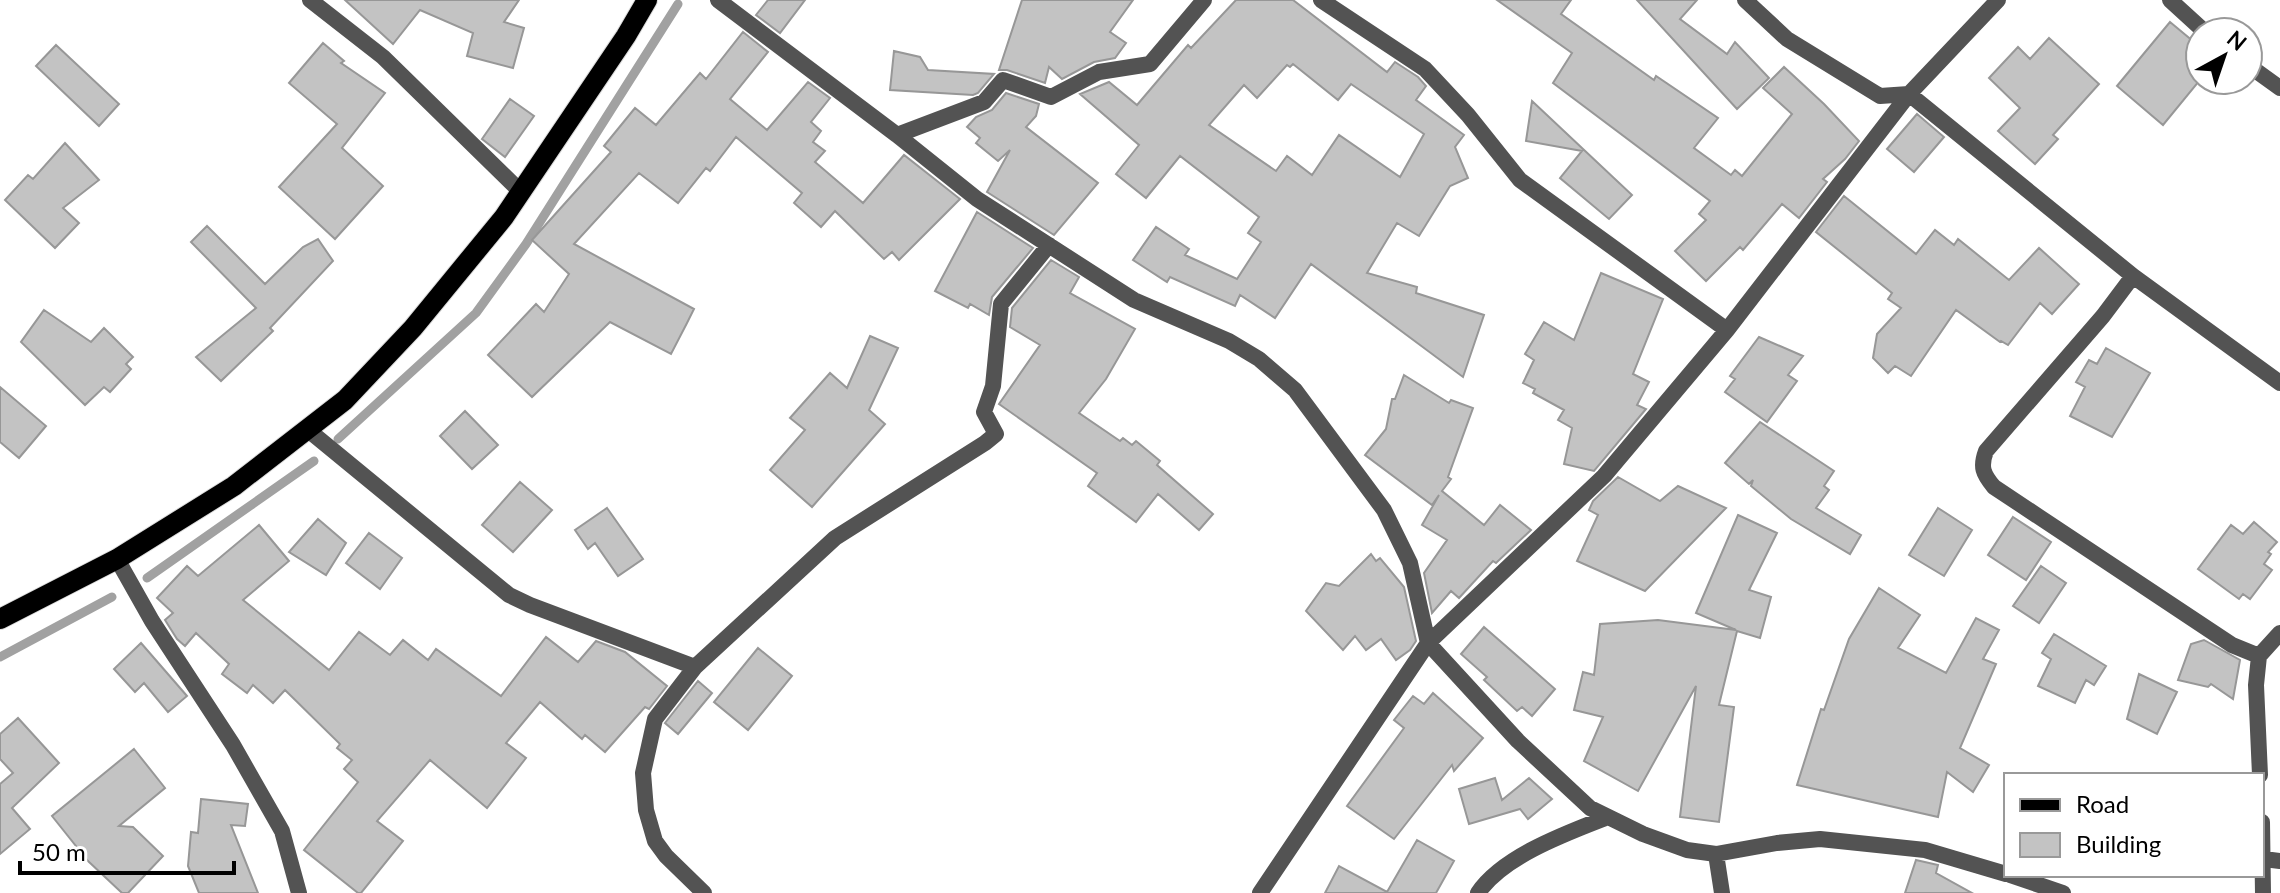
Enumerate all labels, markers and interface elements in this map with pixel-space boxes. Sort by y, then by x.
north arrow [2184,16,2264,96]
text: N [2222,25,2252,56]
legend [2004,773,2264,877]
text: Road [2076,789,2129,818]
scale bar [20,825,234,875]
text: Building [2076,829,2161,858]
text: 50 m [32,837,86,866]

